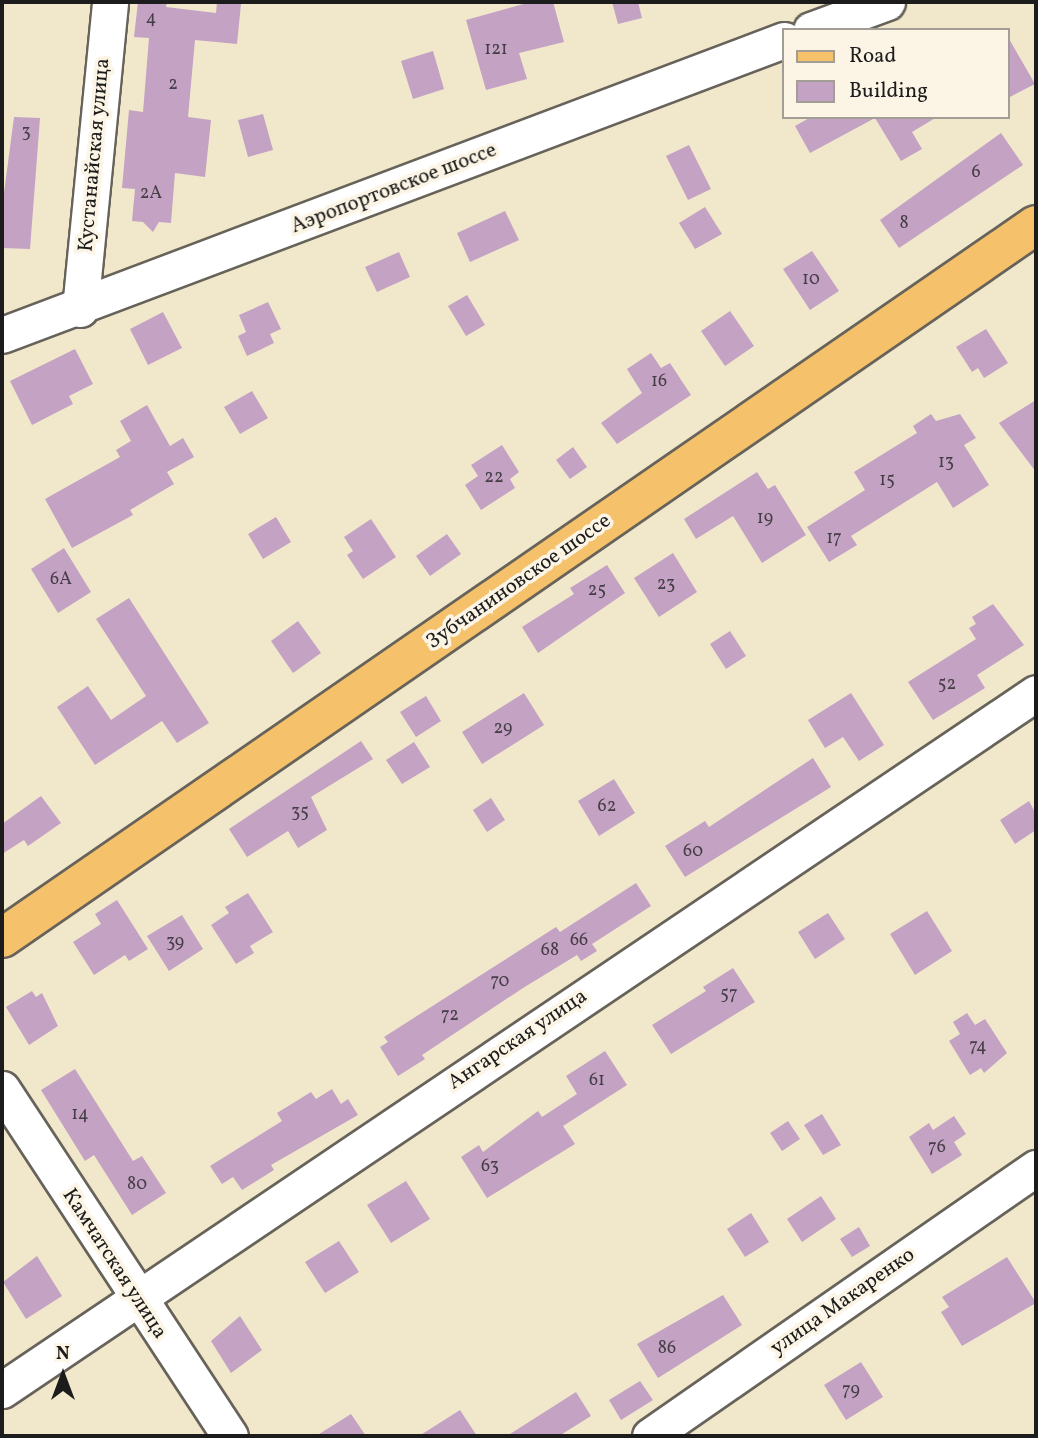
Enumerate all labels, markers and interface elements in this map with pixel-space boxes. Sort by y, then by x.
house number: 4 [146,8,156,30]
legend [782,28,1010,119]
house number: 121 [484,39,508,61]
text: Road [849,42,896,71]
street label: Кустанайская улица [74,57,116,253]
house number: 2 [168,74,178,96]
text: Building [849,77,928,106]
house number: 3 [21,122,31,144]
street label: Аэропортовское шоссе [288,138,500,240]
house number: 6 [971,162,981,184]
house number: 2А [140,183,162,205]
house number: 8 [899,213,909,235]
house number: 10 [802,269,820,291]
house number: 16 [651,371,667,393]
house number: 13 [938,452,954,474]
house number: 22 [484,467,504,489]
house number: 15 [879,470,895,492]
house number: 19 [757,508,773,530]
street label: Зубчаниновское шоссе [422,509,616,655]
house number: 17 [826,528,842,550]
house number: 6А [50,569,72,591]
house number: 23 [657,574,675,596]
house number: 25 [588,580,606,602]
house number: 52 [938,674,956,696]
house number: 29 [494,718,512,740]
house number: 62 [598,796,616,818]
house number: 35 [291,802,309,824]
house number: 60 [683,841,703,863]
house number: 66 [570,930,588,952]
house number: 39 [166,932,184,954]
house number: 68 [541,940,559,962]
house number: 70 [491,971,509,993]
street label: Ангарская улица [443,984,593,1096]
house number: 57 [720,984,738,1006]
house number: 72 [441,1005,459,1027]
house number: 74 [969,1036,987,1058]
house number: 61 [589,1070,605,1092]
house number: 14 [71,1104,89,1126]
house number: 76 [928,1137,946,1159]
house number: 63 [481,1156,499,1178]
house number: 80 [127,1174,147,1196]
street label: Камчатская улица [56,1184,172,1344]
street label: улица Макаренко [766,1243,920,1361]
house number: 86 [658,1338,676,1360]
north arrow [28,1340,98,1410]
text: N [56,1341,70,1367]
house number: 79 [842,1380,860,1402]

